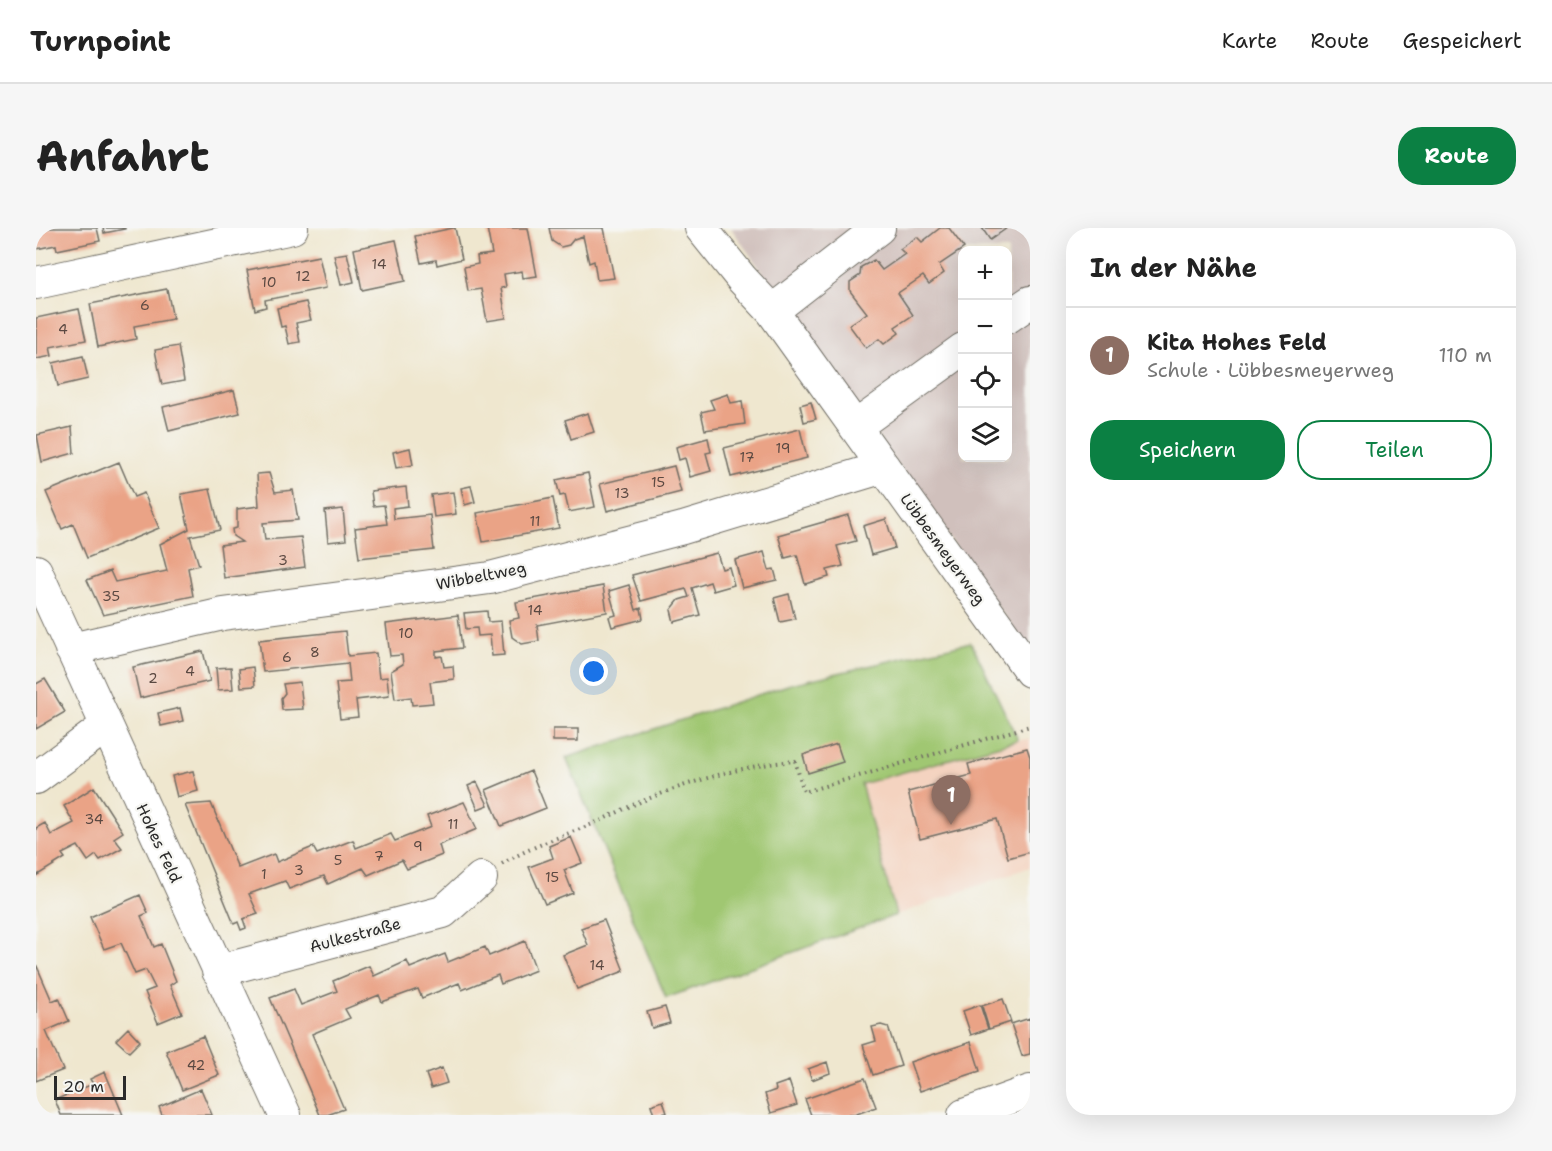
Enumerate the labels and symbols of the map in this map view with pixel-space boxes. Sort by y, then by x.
house number: 14 [371,255,387,273]
house number: 12 [296,267,310,285]
house number: 10 [261,273,277,291]
house number: 6 [140,296,150,314]
house number: 4 [58,320,68,338]
house number: 19 [775,439,791,457]
house number: 17 [740,448,754,466]
house number: 15 [651,473,665,491]
house number: 13 [615,484,629,502]
street label: Lübbesmeyerweg [895,489,991,609]
house number: 11 [529,512,541,530]
house number: 3 [278,551,288,569]
street label: Wibbeltweg [434,557,528,595]
house number: 35 [102,587,120,605]
house number: 14 [527,601,543,619]
house number: 10 [398,624,414,642]
house number: 8 [310,643,320,661]
house number: 6 [282,648,292,666]
your location [579,657,608,686]
house number: 4 [185,662,195,680]
house number: 2 [148,669,158,687]
pin: 1 [932,776,970,825]
street label: Hohes Feld [132,800,186,886]
house number: 34 [84,810,104,828]
house number: 11 [447,815,459,833]
house number: 9 [413,837,423,855]
house number: 7 [374,847,384,865]
house number: 5 [334,851,342,869]
house number: 3 [294,861,304,879]
house number: 1 [261,865,267,883]
house number: 15 [545,868,559,886]
street label: Aulkestraße [307,913,403,957]
house number: 14 [589,956,605,974]
house number: 42 [187,1056,205,1074]
scale bar [54,1073,126,1100]

